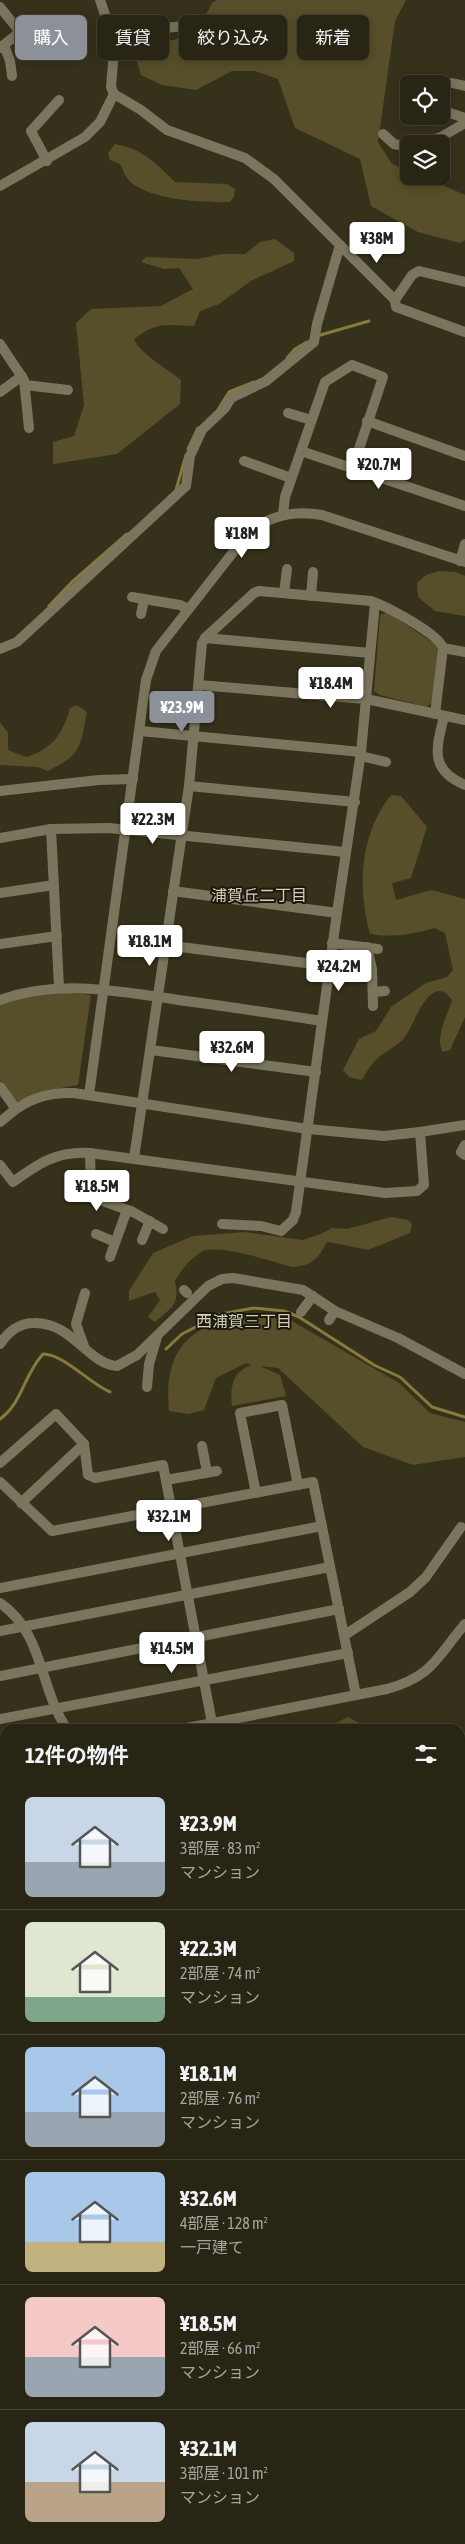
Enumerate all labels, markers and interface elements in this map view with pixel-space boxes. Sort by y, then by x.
chip: 購入 [15,15,87,60]
chip: 賃貸 [97,15,169,60]
chip: 絞り込み [179,15,287,60]
chip: 新着 [297,15,369,60]
map controls [400,75,450,185]
button: locate [400,75,450,125]
button: layers [400,135,450,185]
pin: ¥38M [347,222,407,264]
text: ¥38M [361,229,393,247]
pin: ¥20.7M [338,448,420,490]
text: ¥20.7M [357,455,401,473]
pin: ¥18M [212,516,272,559]
text: ¥18M [226,524,258,542]
pin: ¥18.4M [290,666,372,709]
text: ¥18.4M [309,674,353,692]
pin: ¥23.9M [141,690,223,733]
text: ¥23.9M [160,698,204,716]
pin: ¥22.3M [112,802,194,845]
text: ¥22.3M [131,810,175,828]
district label: 浦賀丘二丁目 [211,886,307,904]
pin: ¥18.1M [109,924,191,967]
text: ¥18.1M [128,932,172,950]
pin: ¥24.2M [298,950,380,992]
text: ¥24.2M [317,957,361,975]
pin: ¥32.6M [191,1030,273,1073]
text: ¥32.6M [210,1038,254,1056]
pin: ¥18.5M [56,1170,138,1212]
text: ¥18.5M [75,1177,119,1195]
district label: 西浦賀三丁目 [196,1312,292,1330]
pin: ¥32.1M [128,1500,210,1542]
text: ¥32.1M [147,1507,191,1525]
pin: ¥14.5M [131,1632,213,1674]
text: ¥14.5M [150,1639,194,1657]
icon: filters [412,1740,440,1768]
text: 12件の物件 [25,1743,129,1767]
text: ¥23.9M [180,1811,237,1835]
icon: home [65,1817,125,1877]
text: 3部屋 · 83 m² [180,1839,261,1857]
text: マンション [180,1863,260,1881]
text: ¥22.3M [180,1936,237,1960]
icon: home [65,1942,125,2002]
text: 2部屋 · 74 m² [180,1964,261,1982]
text: マンション [180,1988,260,2006]
text: ¥18.1M [180,2061,237,2085]
icon: home [65,2067,125,2127]
text: 2部屋 · 76 m² [180,2089,261,2107]
text: マンション [180,2113,260,2131]
text: ¥32.6M [180,2186,237,2210]
icon: home [65,2192,125,2252]
text: 4部屋 · 128 m² [180,2214,268,2232]
text: 一戸建て [180,2238,244,2256]
text: ¥18.5M [180,2311,237,2335]
icon: home [65,2317,125,2377]
text: 2部屋 · 66 m² [180,2339,261,2357]
text: マンション [180,2363,260,2381]
text: ¥32.1M [180,2436,237,2460]
icon: home [65,2442,125,2502]
text: 3部屋 · 101 m² [180,2464,268,2482]
text: マンション [180,2488,260,2506]

